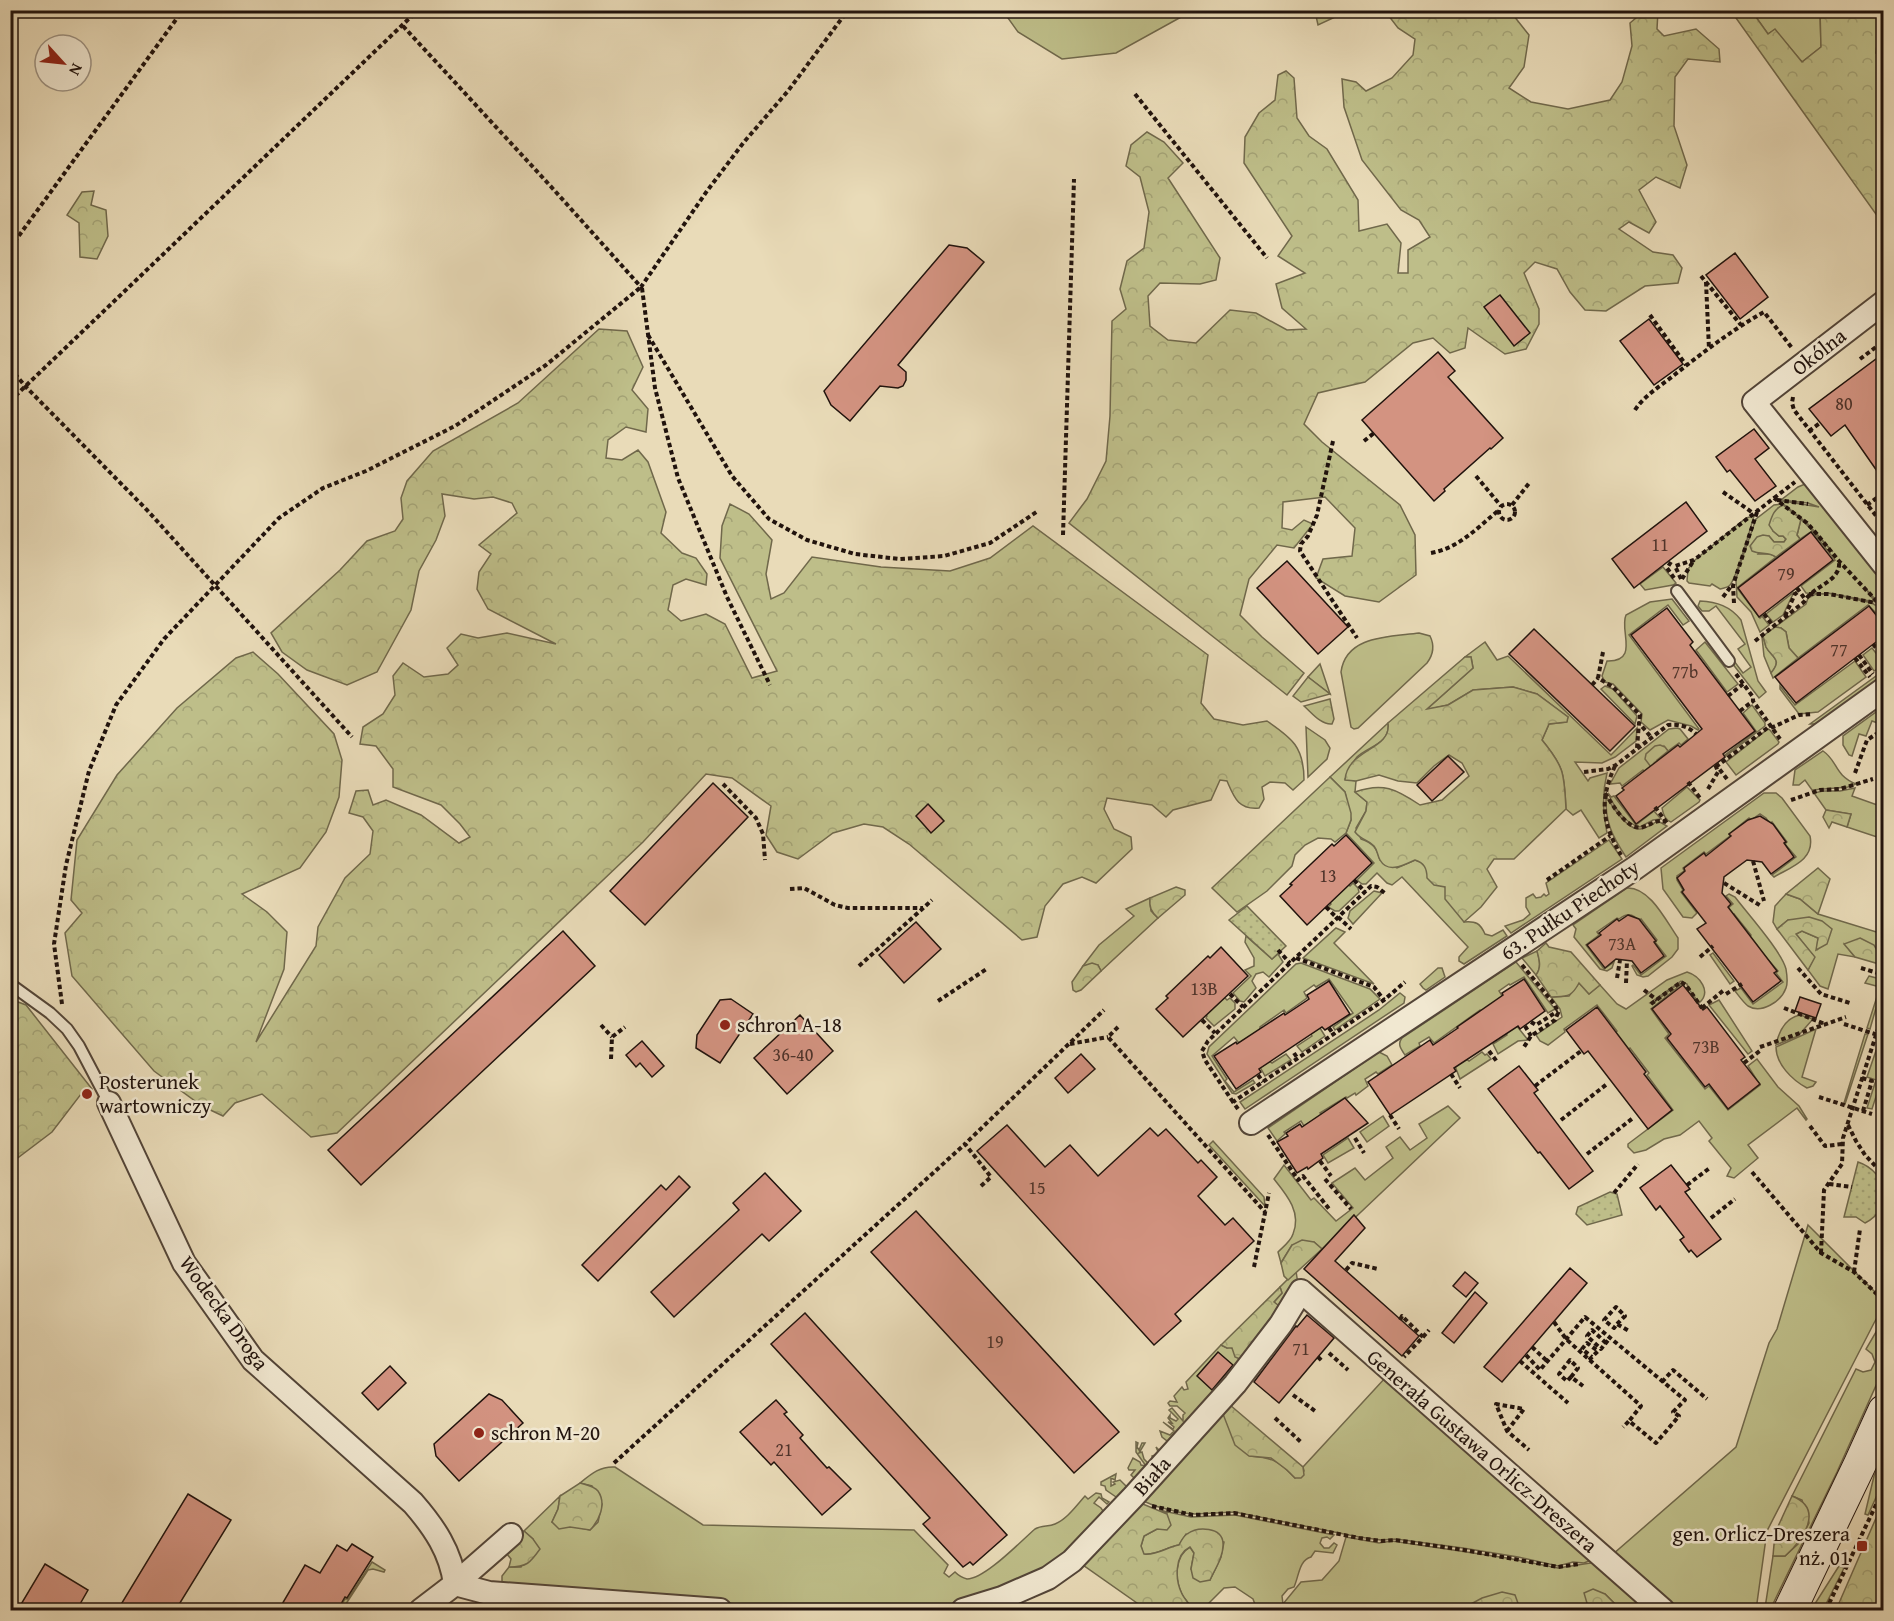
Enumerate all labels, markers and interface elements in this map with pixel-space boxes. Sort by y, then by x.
north arrow [33,33,93,93]
text: N [63,60,89,80]
street label: Okólna [1785,320,1853,383]
house number: 80 [1835,390,1853,417]
house number: 11 [1651,531,1669,558]
house number: 79 [1777,560,1795,587]
house number: 77 [1830,636,1848,663]
house number: 77b [1672,658,1698,685]
street label: 63. Pułku Piechoty [1494,851,1646,968]
house number: 13 [1319,862,1337,889]
house number: 73A [1608,930,1636,957]
house number: 13B [1190,975,1218,1002]
place label: schron A-18 [737,1009,842,1040]
marker: schron A-18 [718,1018,732,1032]
house number: 73B [1692,1033,1720,1060]
house number: 36-40 [773,1041,814,1068]
place label: Posterunek wartowniczy [99,1066,212,1121]
marker: Posterunek wartowniczy [80,1087,94,1101]
house number: 15 [1028,1174,1046,1201]
street label: Wodecka Droga [172,1249,277,1377]
house number: 19 [986,1328,1004,1355]
house number: 71 [1292,1335,1310,1362]
street label: Generała Gustawa Orlicz-Dreszera [1360,1342,1605,1560]
place label: schron M-20 [491,1417,600,1448]
marker: schron M-20 [472,1426,486,1440]
house number: 21 [775,1436,793,1463]
street label: Biała [1125,1449,1178,1502]
place label: gen. Orlicz-Dreszera nż. 01 [1673,1518,1850,1573]
marker: gen. Orlicz-Dreszera nż. 01 [1855,1539,1869,1553]

